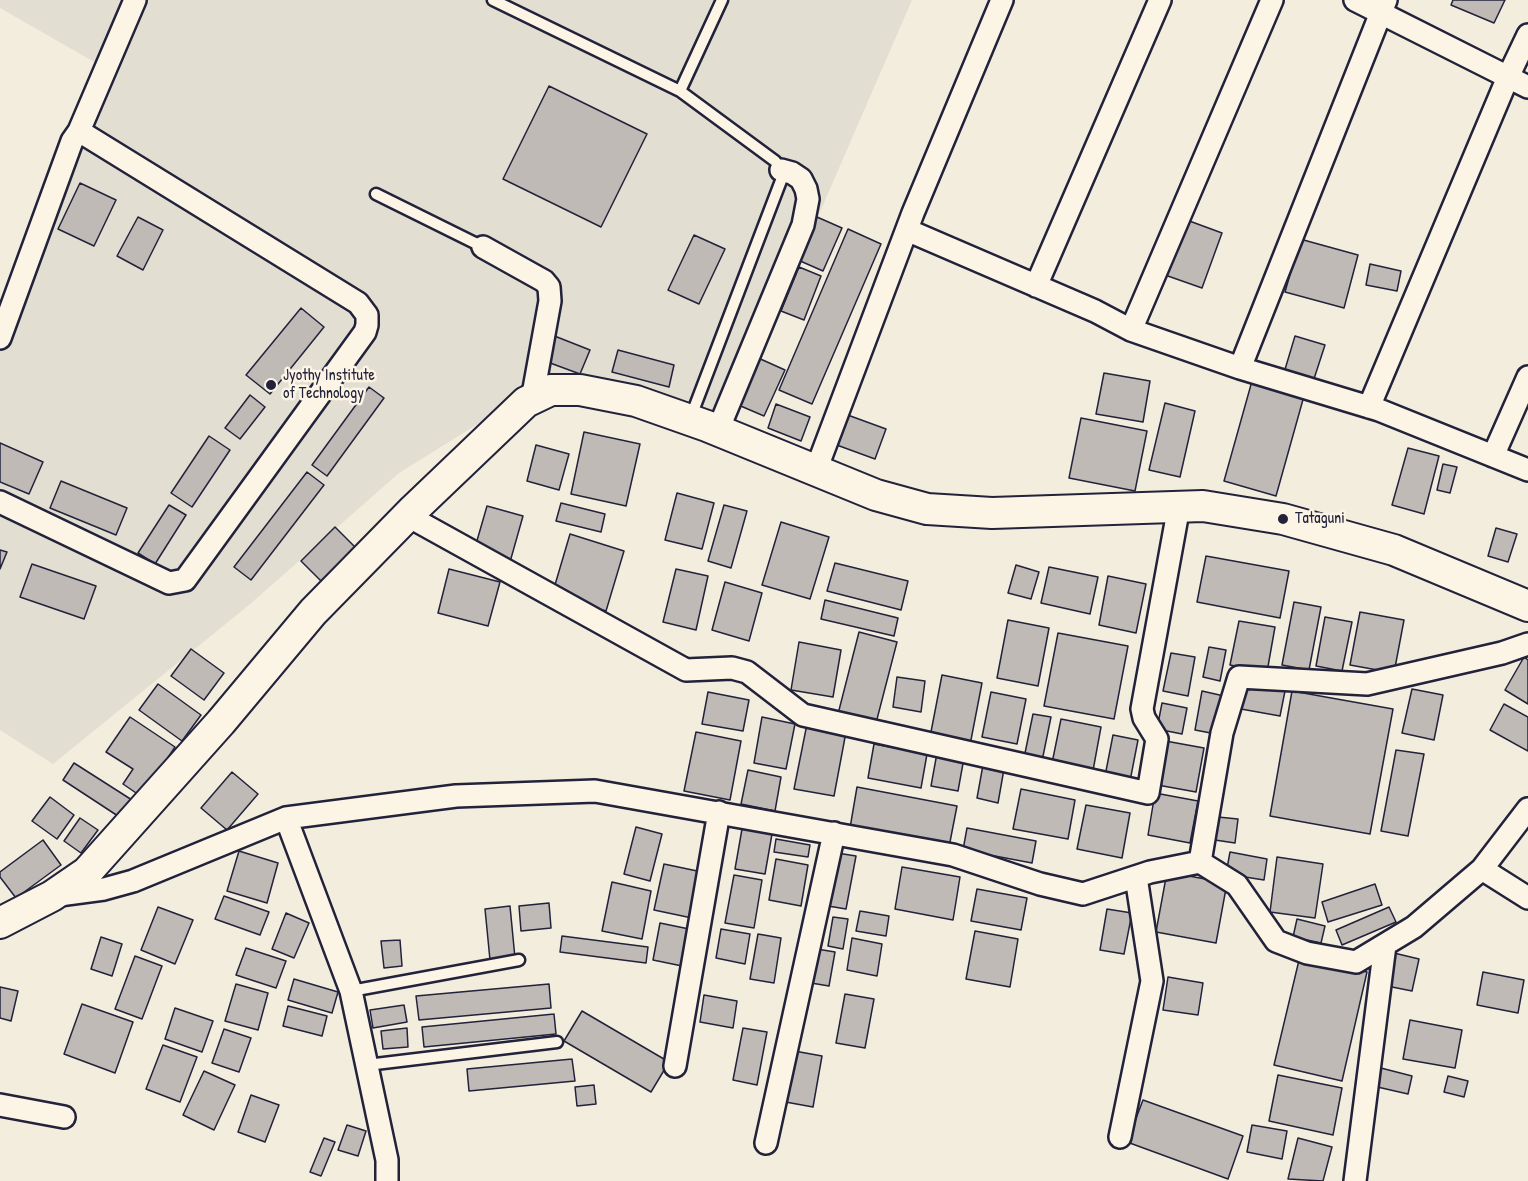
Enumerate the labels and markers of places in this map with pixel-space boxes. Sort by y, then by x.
place label: Jyothy Institute of Technology [283,366,375,404]
marker: Jyothy Institute of Technology [264,378,278,392]
place label: Tataguni [1295,509,1345,529]
marker: Tataguni [1276,512,1290,526]

